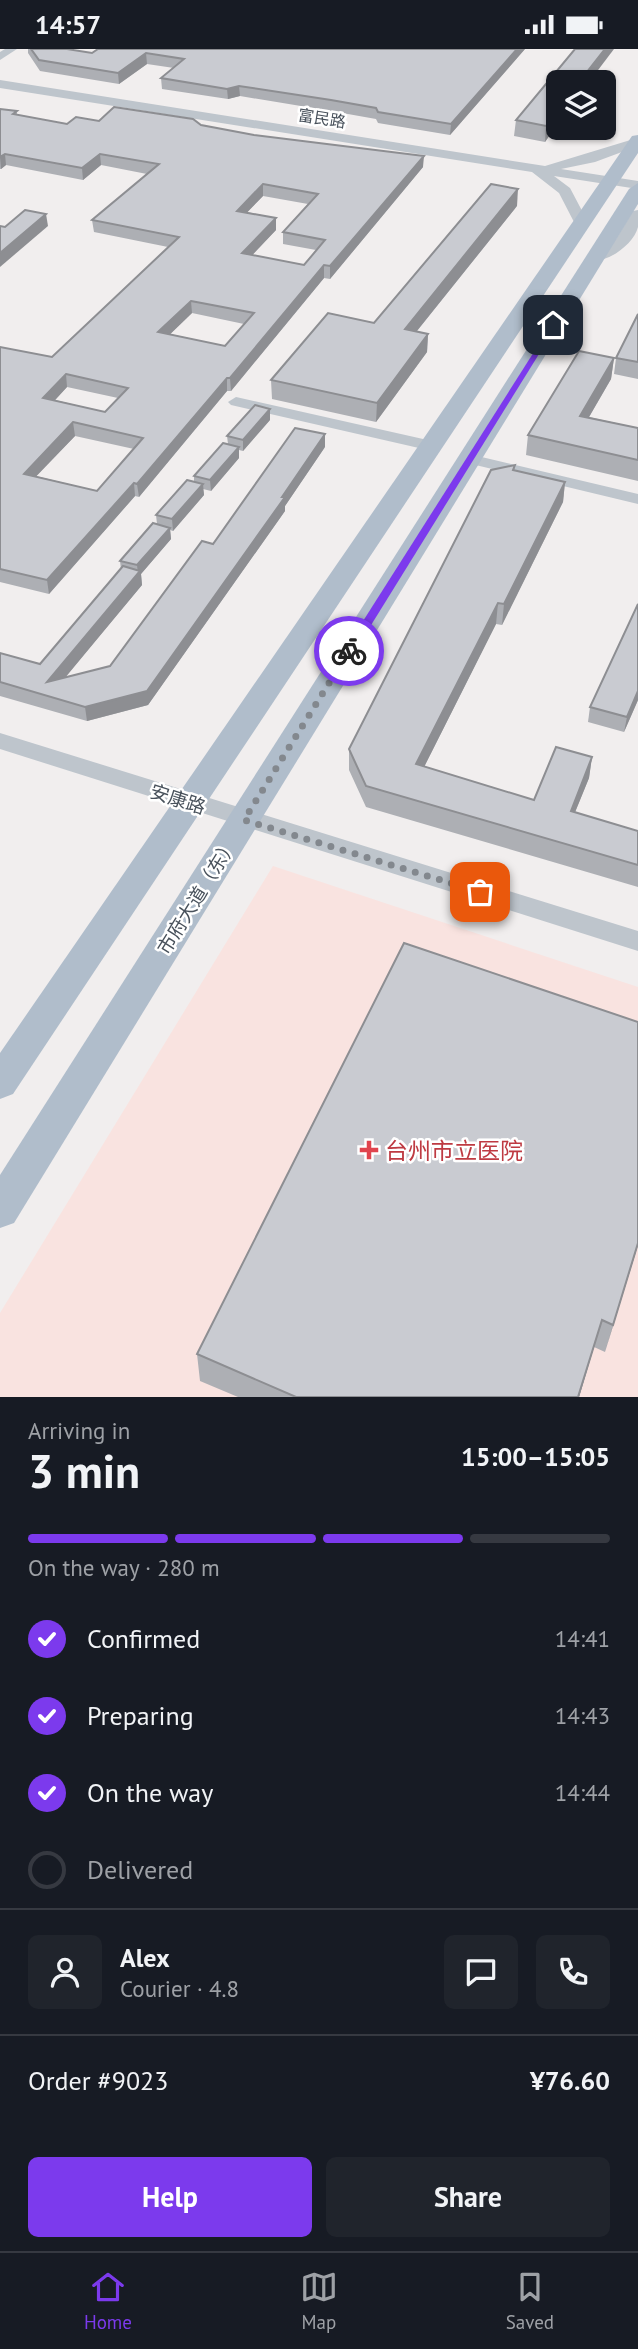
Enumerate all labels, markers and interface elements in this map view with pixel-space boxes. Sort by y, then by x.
text: 14:57 [35,8,101,41]
map controls [546,70,616,140]
button: layers [546,70,616,140]
street label: 富民路 [297,104,347,132]
pin [523,295,583,355]
icon: home [534,306,572,344]
courier [314,616,384,686]
icon: bike [330,632,368,670]
street label: 安康路 [147,779,209,819]
street label: 市府大道（东） [152,833,242,959]
pin [450,862,510,922]
icon: bag [461,873,499,911]
place label: 台州市立医院 [385,1136,523,1165]
marker: 台州市立医院 [359,1140,379,1160]
text: Arriving in [28,1416,130,1445]
text: 15:00–15:05 [461,1440,610,1473]
text: 3 min [28,1441,140,1501]
text: On the way · 280 m [28,1553,220,1582]
icon: check [28,1620,66,1658]
text: Confirmed [87,1622,200,1655]
text: 14:41 [555,1624,610,1653]
icon: check [28,1697,66,1735]
text: Preparing [87,1699,194,1732]
text: 14:43 [555,1701,610,1730]
icon: check [28,1774,66,1812]
text: On the way [87,1776,213,1809]
text: 14:44 [555,1778,610,1807]
text: Delivered [87,1853,193,1886]
button: person [28,1935,102,2009]
button: chat [444,1935,518,2009]
button: phone [536,1935,610,2009]
text: Alex [120,1941,170,1974]
text: Courier · 4.8 [120,1974,239,2003]
text: Order #9023 [28,2064,168,2097]
text: ¥76.60 [530,2064,610,2097]
button: Help [28,2157,312,2237]
button: Share [326,2157,610,2237]
tab: Home [84,2268,132,2334]
tab: Map [300,2268,338,2334]
tab: Saved [506,2268,554,2334]

